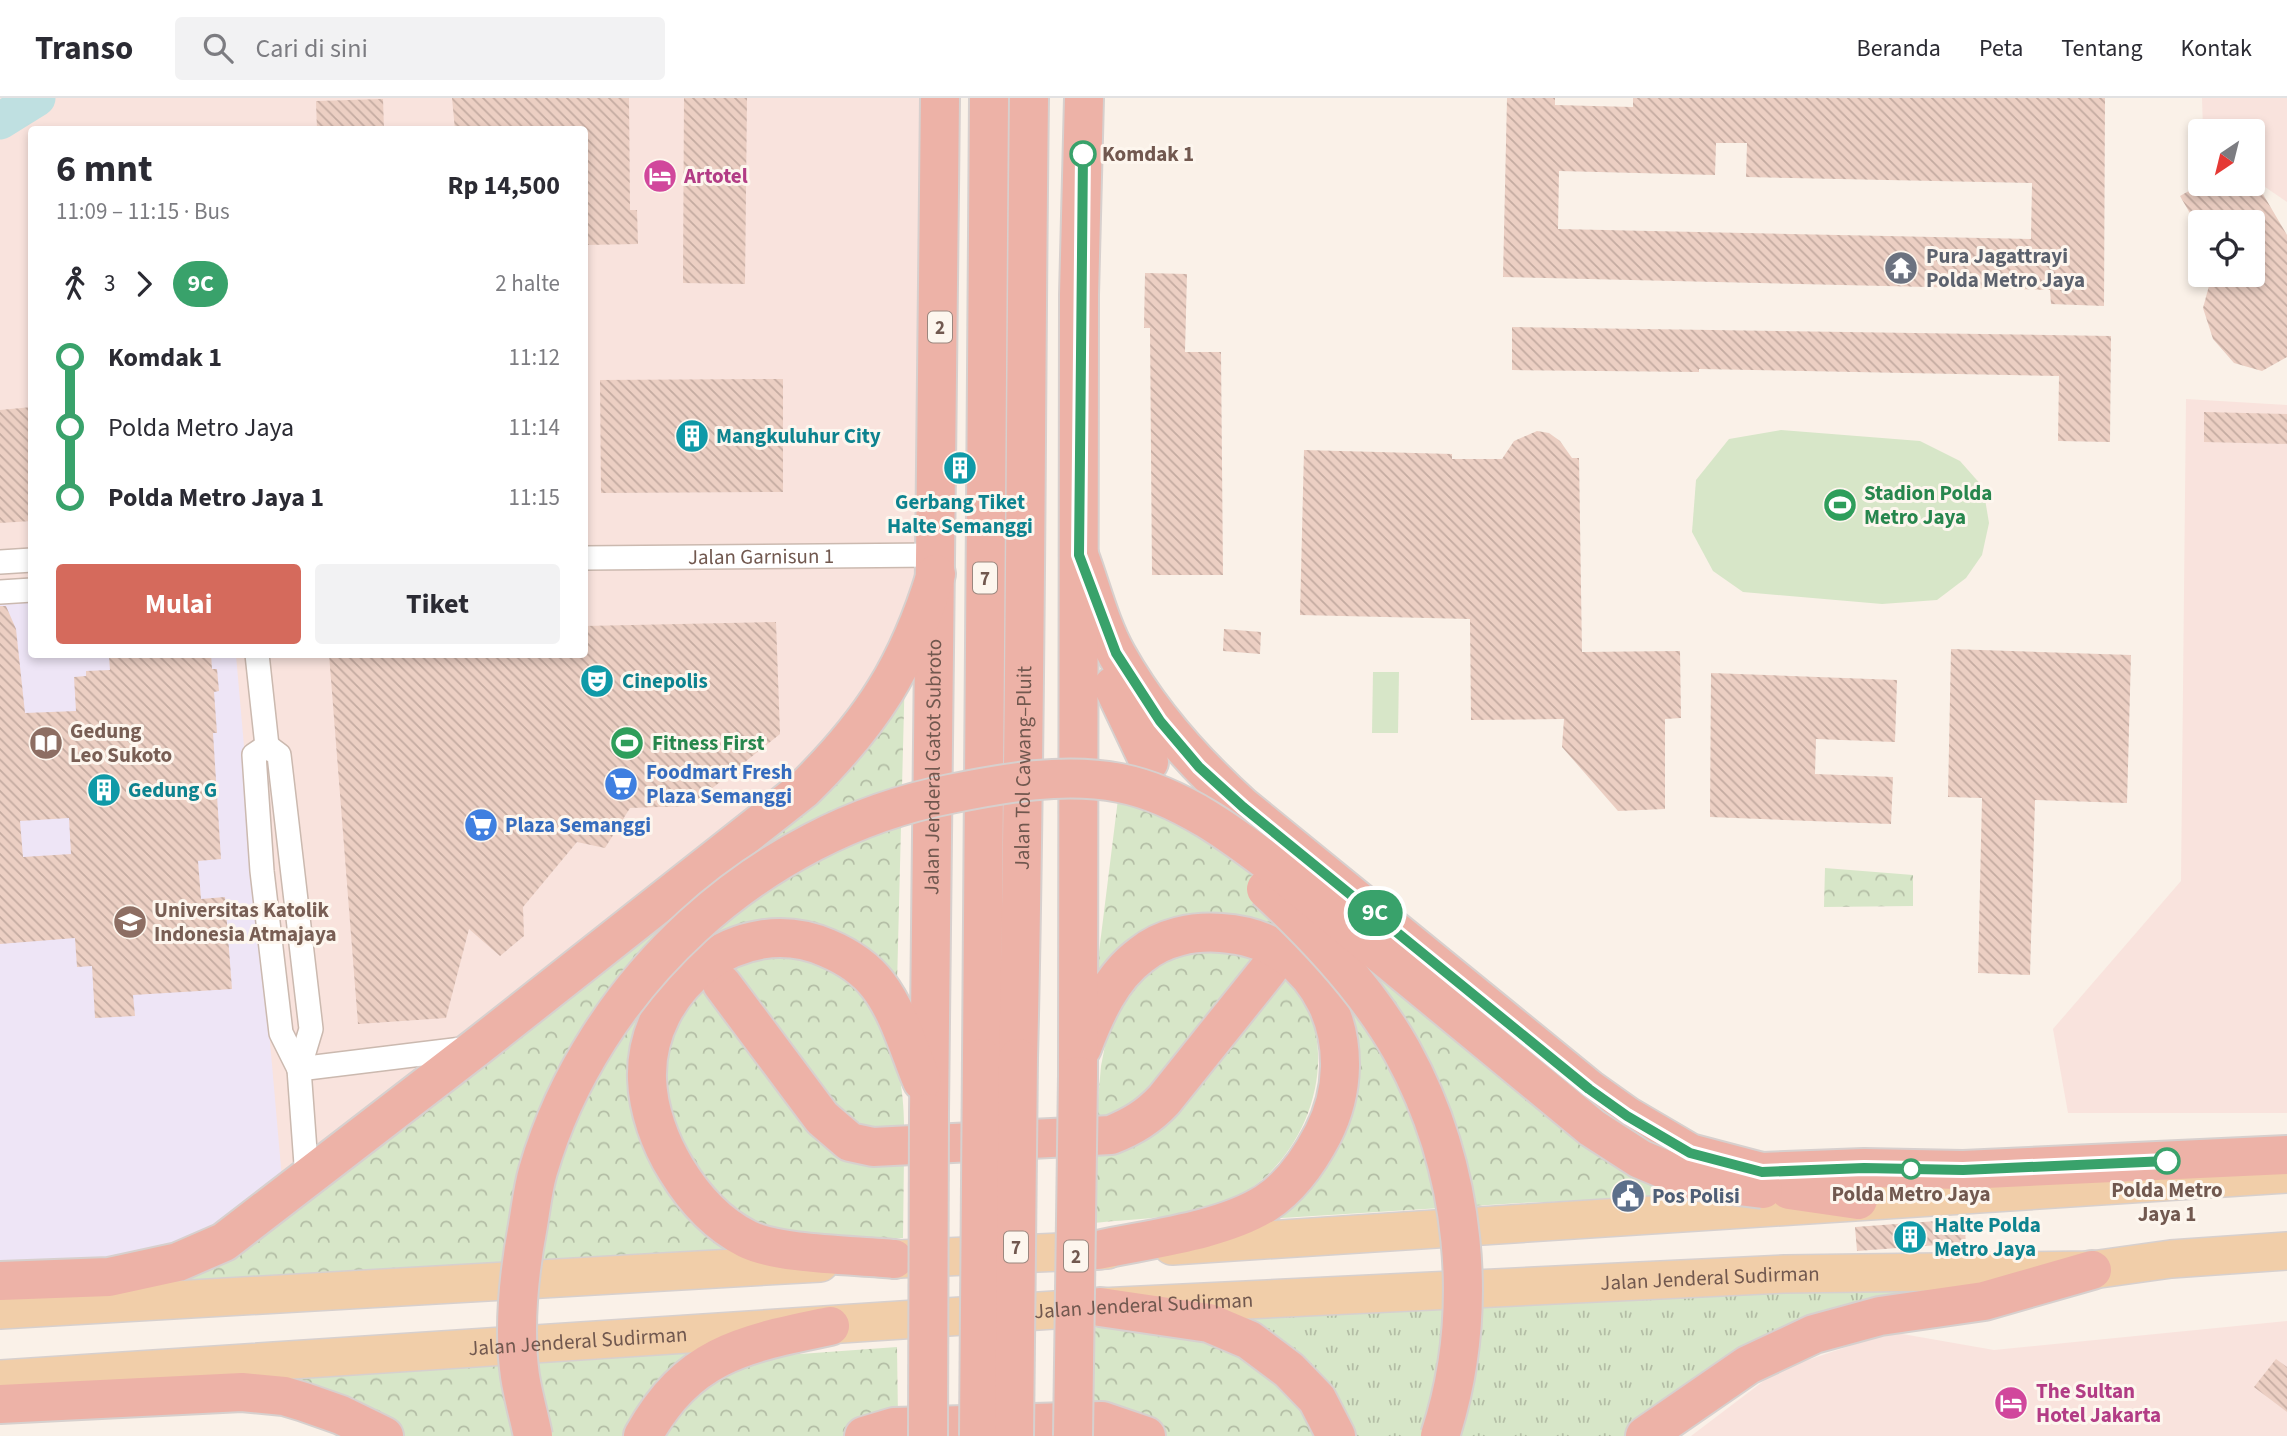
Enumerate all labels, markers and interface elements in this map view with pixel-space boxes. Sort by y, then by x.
search box [175,17,665,80]
text: Transo [35,25,133,72]
icon: search [199,29,237,67]
text: Cari di sini [255,30,368,67]
text: Beranda [1857,31,1941,66]
text: Peta [1979,31,2023,66]
text: Tentang [2061,31,2143,66]
text: Kontak [2181,31,2252,66]
north arrow [2188,119,2264,196]
map controls [2188,119,2265,287]
place label: Komdak 1 [1102,139,1194,169]
marker: Komdak 1 [1070,141,1096,167]
text: 6 mnt [56,142,153,196]
hotel icon: Artotel [641,157,679,195]
place label: Artotel [683,161,748,191]
text: Rp 14,500 [448,167,560,204]
text: 11:09 – 11:15 · Bus [56,195,230,228]
button: locate [2188,210,2265,287]
place label: Pura Jagattrayi Polda Metro Jaya [1926,241,2085,295]
temple icon: Pura Jagattrayi Polda Metro Jaya [1882,249,1920,287]
icon: walk [56,265,94,303]
icon: forward [125,265,163,303]
text: 9C [187,266,214,301]
text: 3 [104,267,115,300]
text: 2 halte [495,267,560,300]
road number: 2 [928,312,952,342]
text: Komdak 1 [108,339,222,376]
text: 11:12 [509,341,560,374]
text: Polda Metro Jaya [108,409,294,446]
text: 11:14 [509,411,560,444]
building icon: Mangkuluhur City [673,417,711,455]
place label: Mangkuluhur City [716,421,881,451]
building icon: Gerbang Tiket Halte Semanggi [941,449,979,487]
place label: Stadion Polda Metro Jaya [1864,478,1992,532]
text: Polda Metro Jaya 1 [108,479,324,516]
text: 11:15 [509,481,560,514]
sports icon: Stadion Polda Metro Jaya [1821,486,1859,524]
place label: Gerbang Tiket Halte Semanggi [887,487,1033,541]
street label: Jalan Garnisun 1 [688,541,834,572]
road number: 7 [973,562,997,593]
button: Mulai [56,564,301,644]
button: Tiket [315,564,560,644]
street label: Jalan Jenderal Gatot Subroto [916,639,949,895]
theatre icon: Cinepolis [578,662,616,700]
place label: Cinepolis [622,666,708,696]
street label: Jalan Tol Cawang–Pluit [1007,666,1039,870]
place label: Gedung Leo Sukoto [70,716,172,770]
library icon: Gedung Leo Sukoto [27,724,65,762]
sports icon: Fitness First [608,724,646,762]
place label: Fitness First [652,728,764,758]
place label: Foodmart Fresh Plaza Semanggi [646,757,793,811]
supermarket icon: Foodmart Fresh Plaza Semanggi [602,765,640,803]
building icon: Gedung G [85,771,123,809]
place label: Gedung G [128,775,217,805]
supermarket icon: Plaza Semanggi [462,806,500,844]
place label: Plaza Semanggi [505,810,651,840]
line badge: 9C [1344,890,1406,936]
place label: Universitas Katolik Indonesia Atmajaya [154,895,337,949]
text: 9C [1362,895,1388,930]
school or university icon: Universitas Katolik Indonesia Atmajaya [111,903,149,941]
marker: Polda Metro Jaya 1 [2154,1148,2180,1174]
marker: Polda Metro Jaya [1901,1159,1921,1179]
place label: Polda Metro Jaya 1 [2111,1175,2223,1229]
public building icon: Pos Polisi [1609,1177,1647,1215]
place label: Polda Metro Jaya [1831,1179,1991,1209]
place label: Pos Polisi [1652,1181,1740,1211]
place label: Halte Polda Metro Jaya [1934,1210,2041,1264]
building icon: Halte Polda Metro Jaya [1891,1218,1929,1256]
road number: 7 [1004,1232,1028,1262]
road number: 2 [1064,1240,1088,1272]
street label: Jalan Jenderal Sudirman [1600,1259,1820,1298]
street label: Jalan Jenderal Sudirman [1033,1285,1254,1326]
street label: Jalan Jenderal Sudirman [467,1319,688,1363]
place label: The Sultan Hotel Jakarta [2036,1376,2161,1430]
hotel icon: The Sultan Hotel Jakarta [1992,1384,2030,1422]

